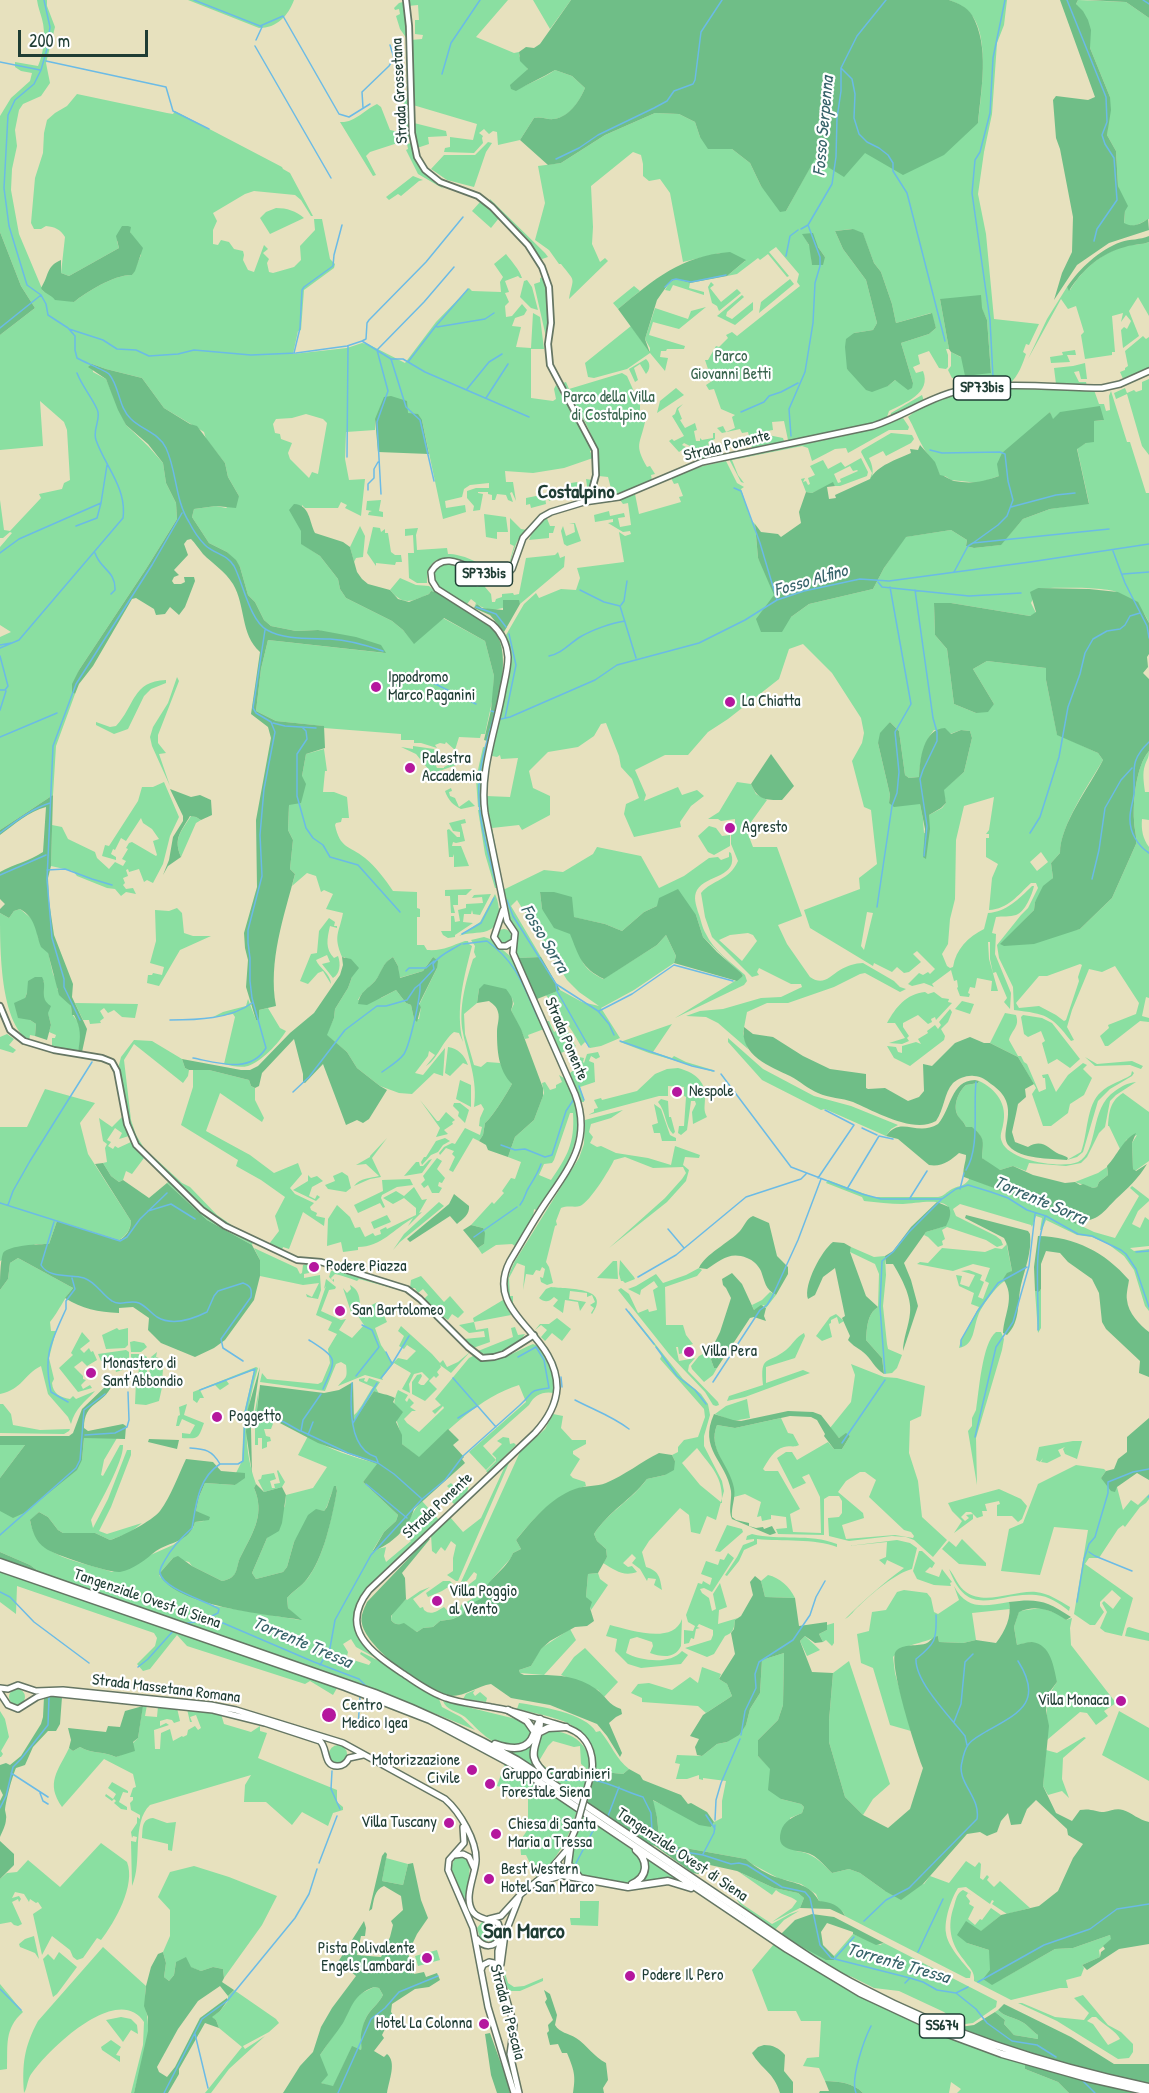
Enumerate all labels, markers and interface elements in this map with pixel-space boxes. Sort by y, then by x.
scale bar [21,18,152,56]
text: 200 m [29,28,70,53]
street label: Strada Grossetana [388,38,412,144]
water label: Fosso Serpenna [809,75,839,177]
park label: Parco Giovanni Betti [690,347,772,385]
road number: SP73bis [954,376,1010,400]
park label: Parco della Villa di Costalpino [563,388,655,426]
street label: Strada Ponente [682,426,772,466]
district label: Costalpino [538,481,614,505]
water label: Fosso Alfino [772,560,850,602]
road number: SP73bis [456,562,512,586]
place label: Ippodromo Marco Paganini [388,668,475,706]
marker: Ippodromo Marco Paganini [369,680,383,694]
place label: La Chiatta [742,692,801,712]
marker: La Chiatta [723,695,737,709]
place label: Palestra Accademia [422,749,482,787]
marker: Palestra Accademia [403,761,417,775]
place label: Agresto [742,818,788,838]
marker: Agresto [723,821,737,835]
water label: Fosso Sorra [515,901,573,977]
street label: Strada Ponente [540,995,592,1083]
place label: Nespole [689,1082,734,1102]
marker: Nespole [670,1085,684,1099]
water label: Torrente Sorra [990,1172,1090,1230]
place label: Podere Piazza [326,1257,406,1277]
marker: Podere Piazza [307,1260,321,1274]
place label: San Bartolomeo [352,1301,443,1321]
marker: San Bartolomeo [333,1304,347,1318]
place label: Villa Pera [701,1342,757,1362]
marker: Villa Pera [682,1345,696,1359]
place label: Monastero di Sant'Abbondio [103,1354,183,1392]
marker: Monastero di Sant'Abbondio [84,1366,98,1380]
place label: Poggetto [229,1407,281,1427]
marker: Poggetto [210,1410,224,1424]
street label: Strada Ponente [399,1469,477,1543]
street label: Tangenziale Ovest di Siena [71,1565,223,1633]
place label: Villa Poggio al Vento [449,1582,517,1620]
marker: Villa Poggio al Vento [430,1594,444,1608]
water label: Torrente Tressa [249,1612,355,1674]
street label: Strada Massetana Romana [91,1670,241,1708]
place label: Villa Monaca [1038,1691,1109,1711]
marker: Villa Monaca [1114,1694,1128,1708]
place label: Centro Medico Igea [342,1696,408,1734]
marker: Centro Medico Igea [320,1706,338,1724]
place label: Motorizzazione Civile [372,1751,460,1789]
marker: Motorizzazione Civile [465,1763,479,1777]
place label: Gruppo Carabinieri Forestale Siena [502,1765,611,1803]
marker: Gruppo Carabinieri Forestale Siena [483,1777,497,1791]
street label: Tangenziale Ovest di Siena [613,1804,751,1906]
place label: Villa Tuscany [361,1813,437,1833]
place label: Chiesa di Santa Maria a Tressa [508,1815,596,1853]
marker: Villa Tuscany [442,1816,456,1830]
marker: Chiesa di Santa Maria a Tressa [489,1827,503,1841]
place label: Best Western Hotel San Marco [501,1860,594,1898]
marker: Best Western Hotel San Marco [482,1872,496,1886]
district label: San Marco [483,1919,565,1945]
place label: Pista Polivalente Engels Lambardi [318,1939,415,1977]
water label: Torrente Tressa [844,1939,952,1989]
marker: Pista Polivalente Engels Lambardi [420,1951,434,1965]
street label: Strada di Pescaia [485,1962,529,2062]
place label: Podere Il Pero [642,1966,723,1986]
marker: Podere Il Pero [623,1969,637,1983]
place label: Hotel La Colonna [376,2014,472,2034]
road number: SS674 [920,2014,964,2038]
marker: Hotel La Colonna [477,2017,491,2031]

